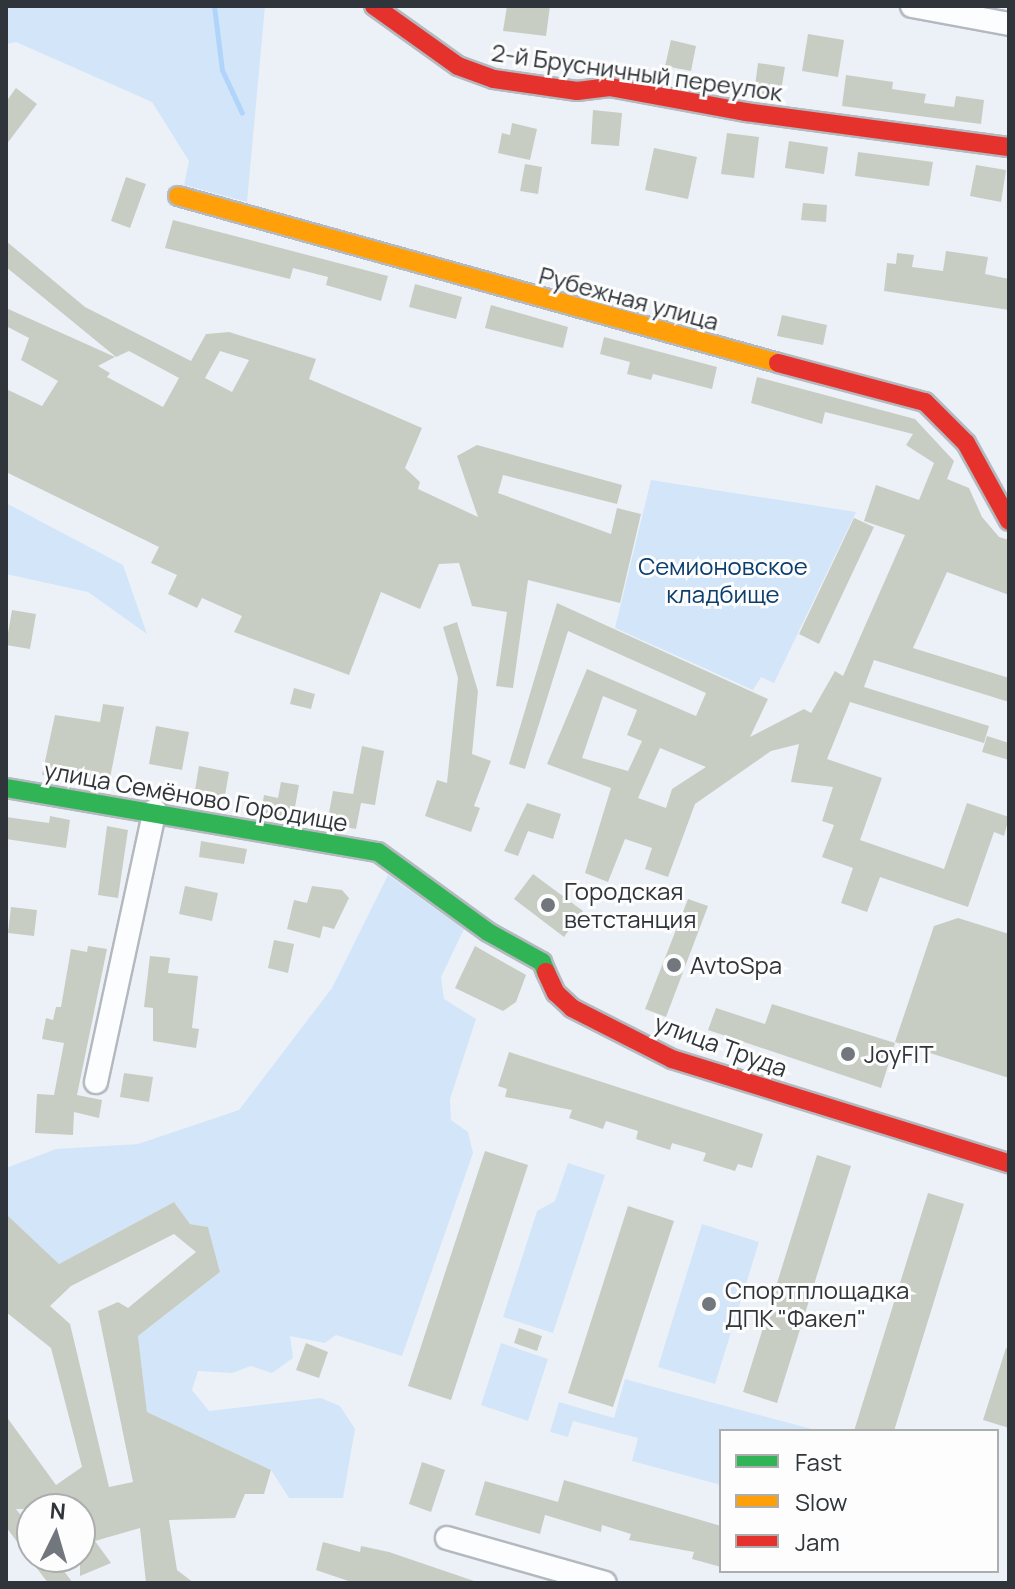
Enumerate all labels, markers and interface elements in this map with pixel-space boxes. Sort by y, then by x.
street label: 2-й Брусничный переулок [490,37,784,107]
street label: Рубежная улица [536,260,722,336]
park label: Семионовское кладбище [638,552,808,608]
street label: улица Семёново Городище [42,755,350,837]
place label: Городская ветстанция [564,877,697,933]
marker: Городская ветстанция [539,896,557,914]
place label: AvtoSpa [690,951,782,979]
marker: AvtoSpa [665,956,683,974]
street label: улица Труда [651,1008,791,1082]
place label: JoyFIT [864,1040,934,1068]
marker: JoyFIT [839,1045,857,1063]
place label: Спортплощадка ДПК "Факел" [725,1276,909,1332]
marker: Спортплощадка ДПК "Факел" [700,1295,718,1313]
legend [719,1429,999,1573]
text: Fast [795,1445,842,1478]
text: Slow [795,1485,848,1518]
north arrow [16,1493,96,1573]
text: N [49,1495,67,1527]
text: Jam [795,1525,840,1558]

